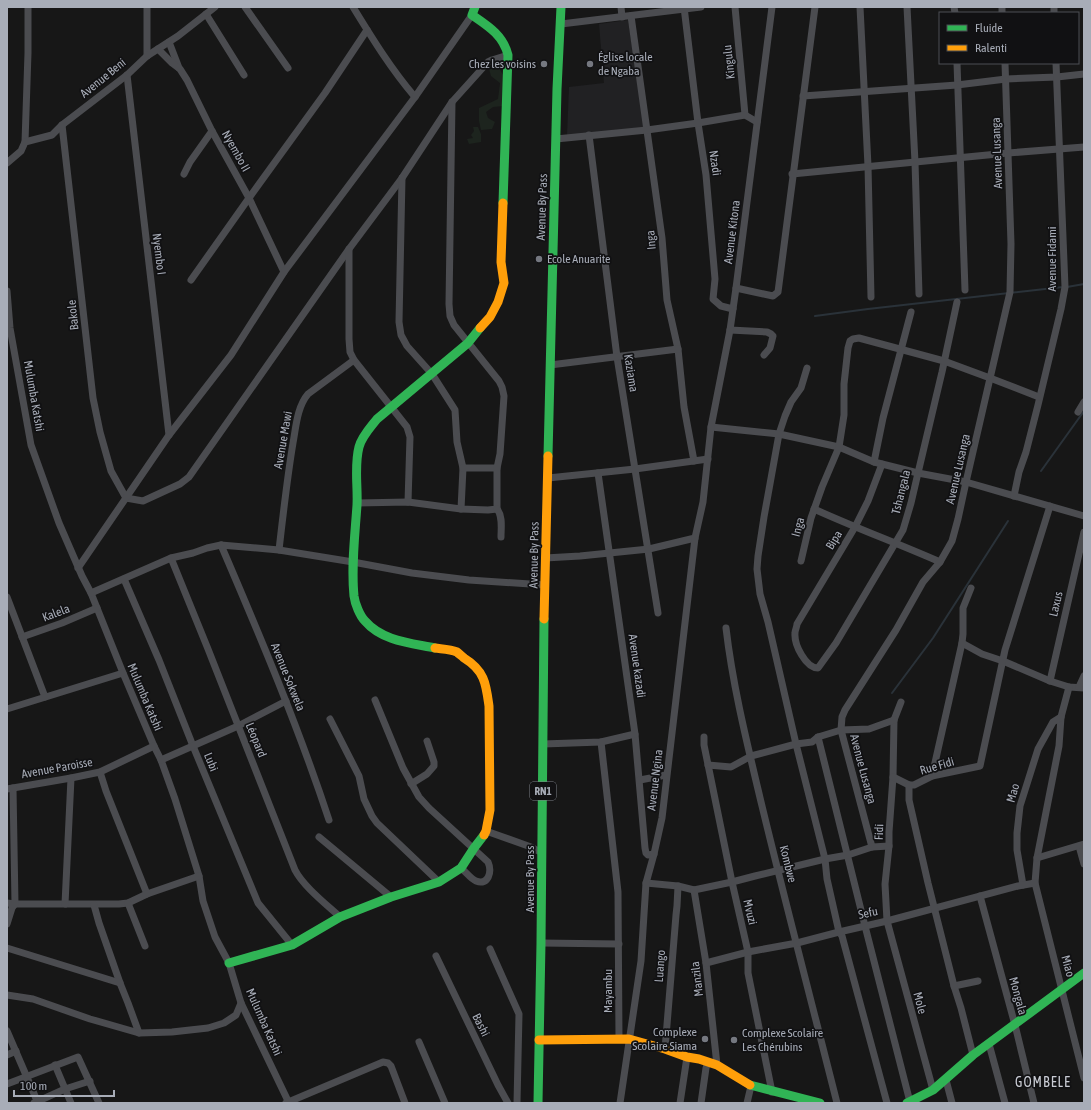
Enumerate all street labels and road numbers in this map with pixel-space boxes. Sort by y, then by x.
street label: Kingulu [720,44,738,80]
street label: Avenue Beni [77,55,129,101]
street label: Avenue Lusanga [989,117,1005,189]
street label: Nyembo II [219,128,253,174]
street label: Nzadi [706,149,724,177]
street label: Avenue By Pass [534,173,550,241]
street label: Avenue Kitona [721,199,743,265]
street label: Avenue Fidami [1045,226,1059,292]
street label: Inga [643,230,659,250]
street label: Nyembo I [149,232,169,276]
street label: Bakole [64,299,82,331]
street label: Kaziama [621,353,641,393]
street label: Mulumba Katshi [21,359,47,433]
street label: Avenue Mawi [271,410,295,470]
street label: Avenue Lusanga [943,433,973,505]
street label: Tshangala [889,468,913,516]
street label: Inga [789,516,807,538]
street label: Avenue By Pass [526,521,542,589]
street label: Bipa [823,528,845,552]
street label: Laxus [1046,590,1066,618]
street label: Kalela [40,601,72,625]
street label: Avenue kazadi [626,633,648,699]
street label: Avenue Sokwela [268,641,308,713]
street label: Mulumba Katshi [125,661,165,733]
street label: Léopard [243,721,269,759]
street label: Avenue Lusanga [847,733,879,805]
street label: Avenue Ngina [644,749,666,811]
street label: Lubi [201,751,221,773]
street label: Rue Fidi [918,754,956,778]
street label: Avenue Paroisse [20,755,94,781]
road number: RN1 [530,782,556,800]
street label: Mao [1004,782,1022,804]
street label: Fidi [872,824,886,840]
street label: Kombwe [777,844,799,884]
street label: Avenue By Pass [523,846,537,912]
street label: Mvuzi [740,898,760,926]
street label: Sefu [857,904,879,922]
street label: Luango [652,949,668,983]
street label: Miao [1058,954,1078,979]
street label: Manzila [688,961,706,997]
street label: Mayambu [601,969,615,1013]
street label: Mongala [1006,975,1030,1017]
street label: Mulumba Katshi [243,986,285,1058]
street label: Mole [910,990,930,1016]
street label: Bashi [469,1011,493,1039]

